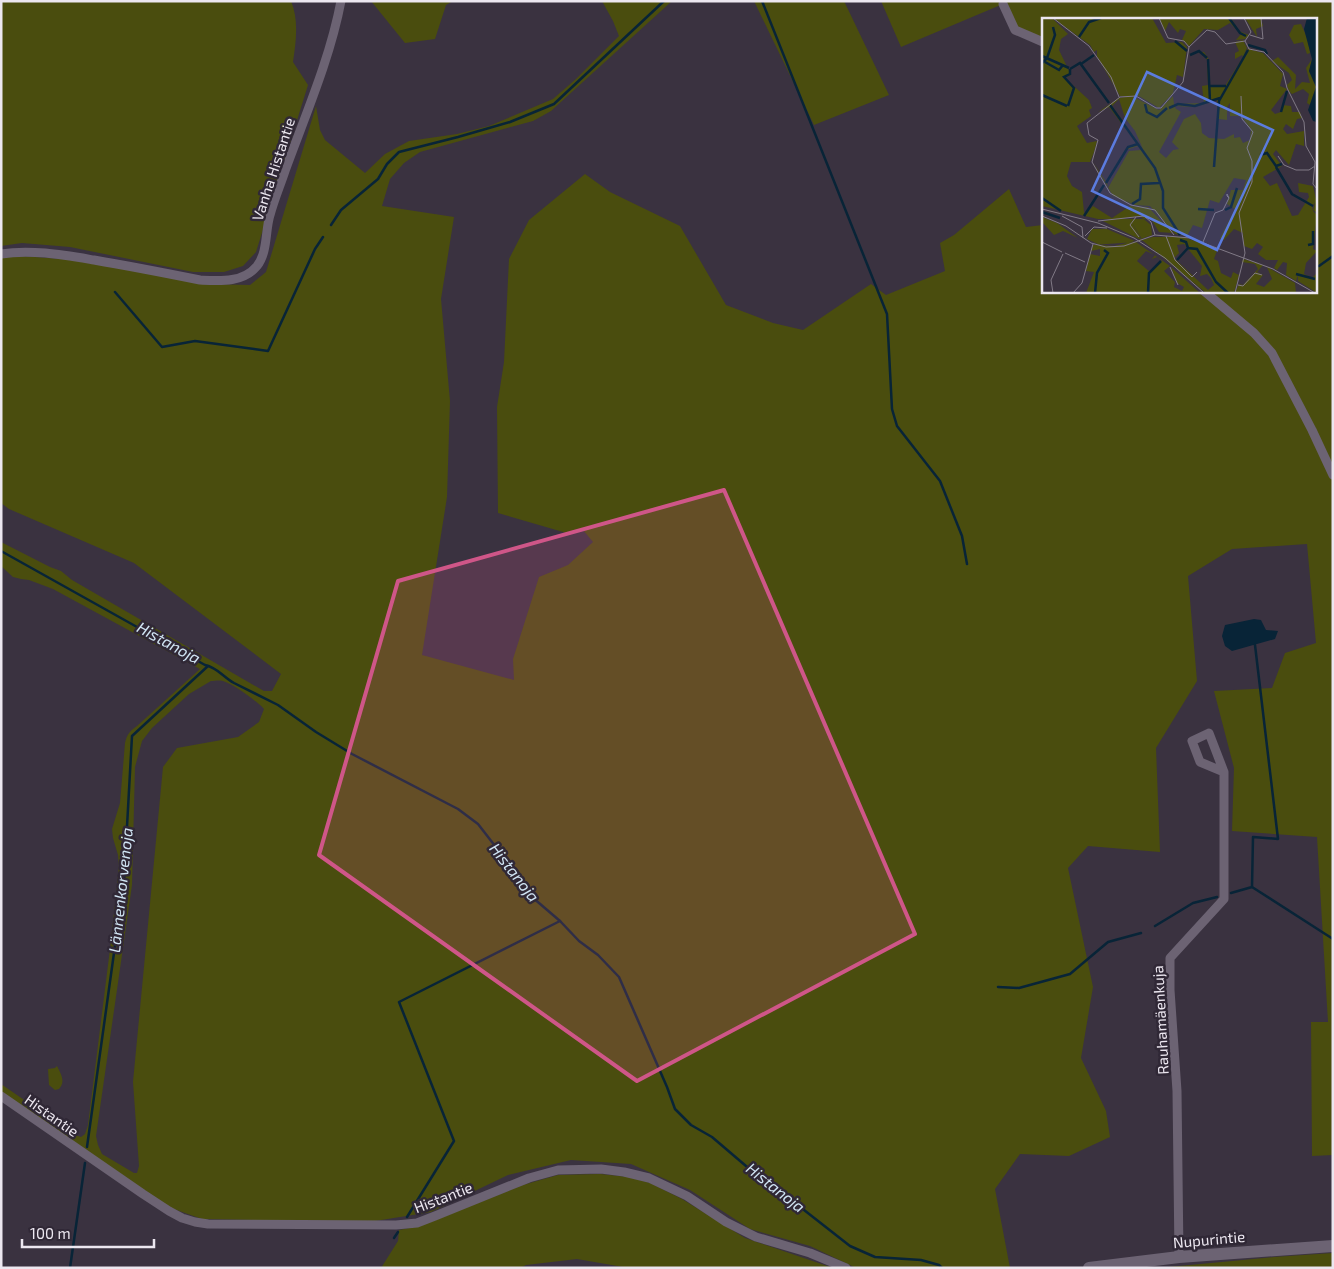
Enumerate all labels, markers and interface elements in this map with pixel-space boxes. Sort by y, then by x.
inset map [1042,18,1316,292]
street label: Vanha Histantie [248,115,298,223]
water label: Histanoja [134,617,204,668]
water label: Lännenkorvenoja [104,826,137,954]
water label: Histanoja [485,839,544,906]
street label: Rauhamäenkuja [1148,965,1173,1075]
street label: Histantie [22,1090,82,1140]
water label: Histanoja [742,1158,809,1217]
street label: Histantie [411,1178,475,1216]
scale bar [22,1216,155,1248]
text: 100 m [30,1224,71,1242]
street label: Nupurintie [1172,1227,1246,1251]

